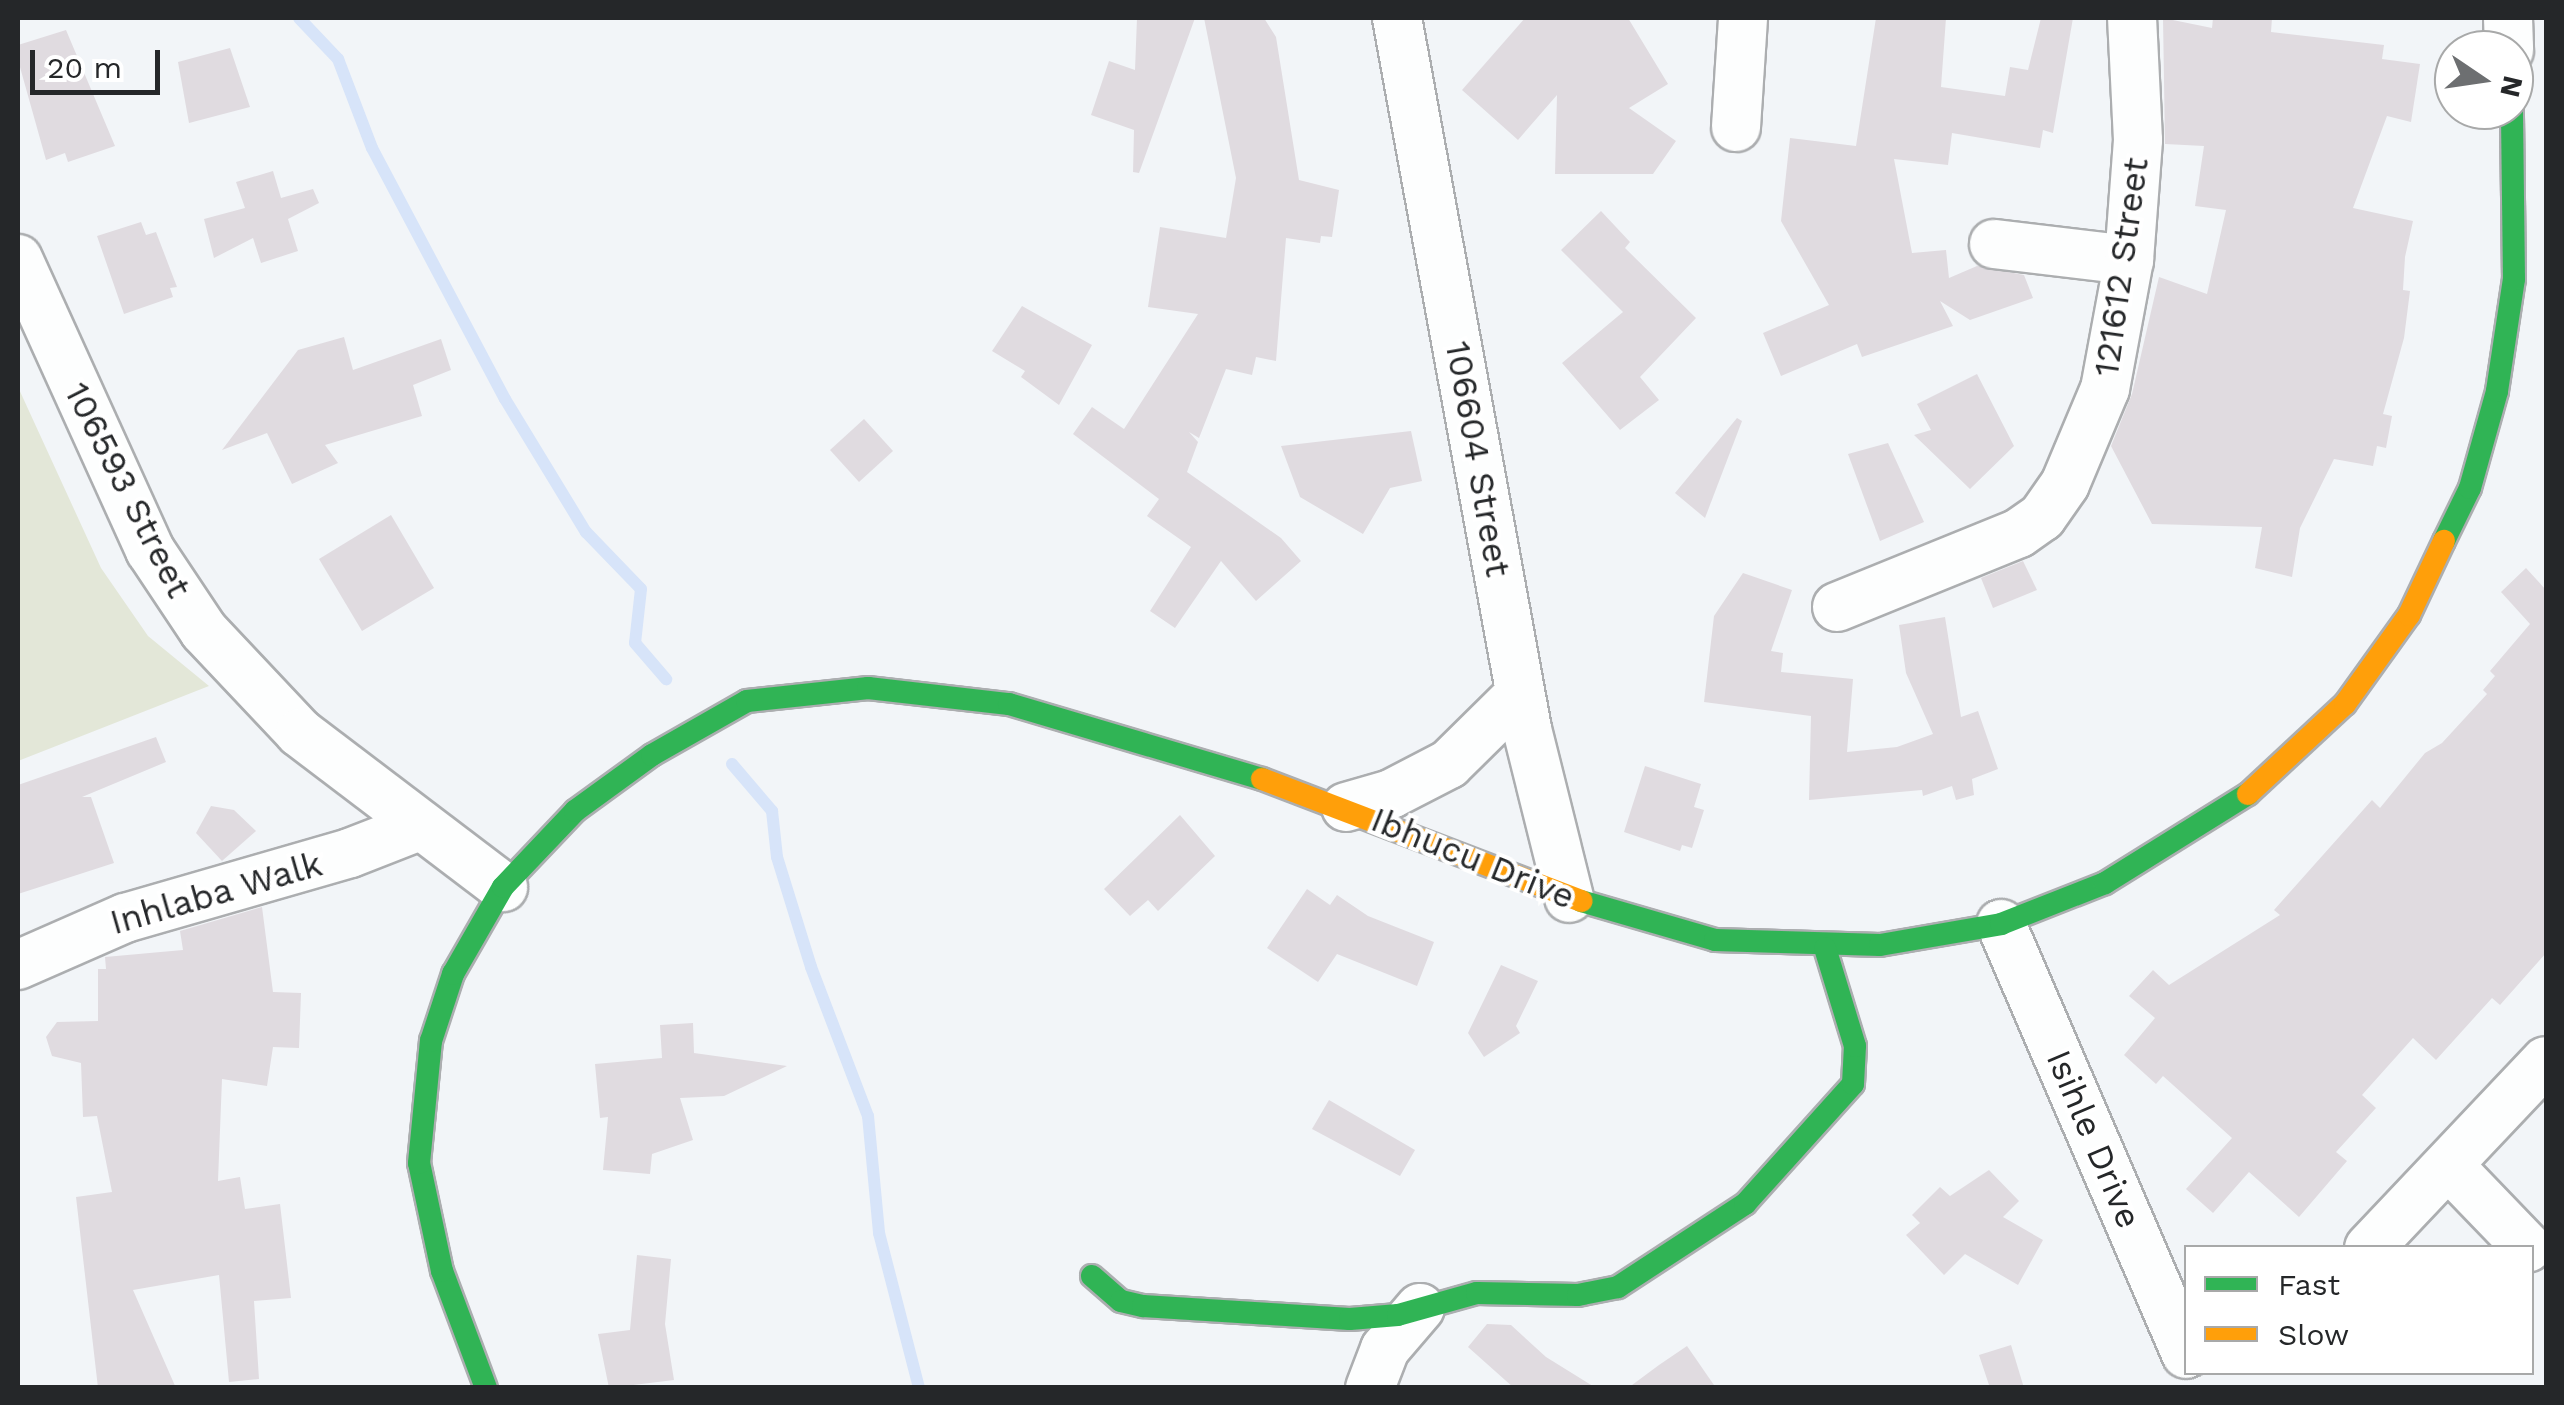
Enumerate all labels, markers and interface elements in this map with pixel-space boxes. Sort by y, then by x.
scale bar [35,30,165,92]
north arrow [2434,30,2534,130]
text: 20 m [47,50,122,85]
text: N [2493,73,2530,100]
street label: 121612 Street [2085,155,2157,379]
street label: 106604 Street [1437,338,1519,580]
street label: 106593 Street [56,375,200,605]
street label: Ibhucu Drive [1365,798,1581,918]
street label: Inhlaba Walk [104,842,328,944]
street label: Isihle Drive [2038,1044,2150,1234]
legend [2184,1245,2534,1375]
text: Fast [2278,1267,2340,1302]
text: Slow [2278,1317,2349,1352]

